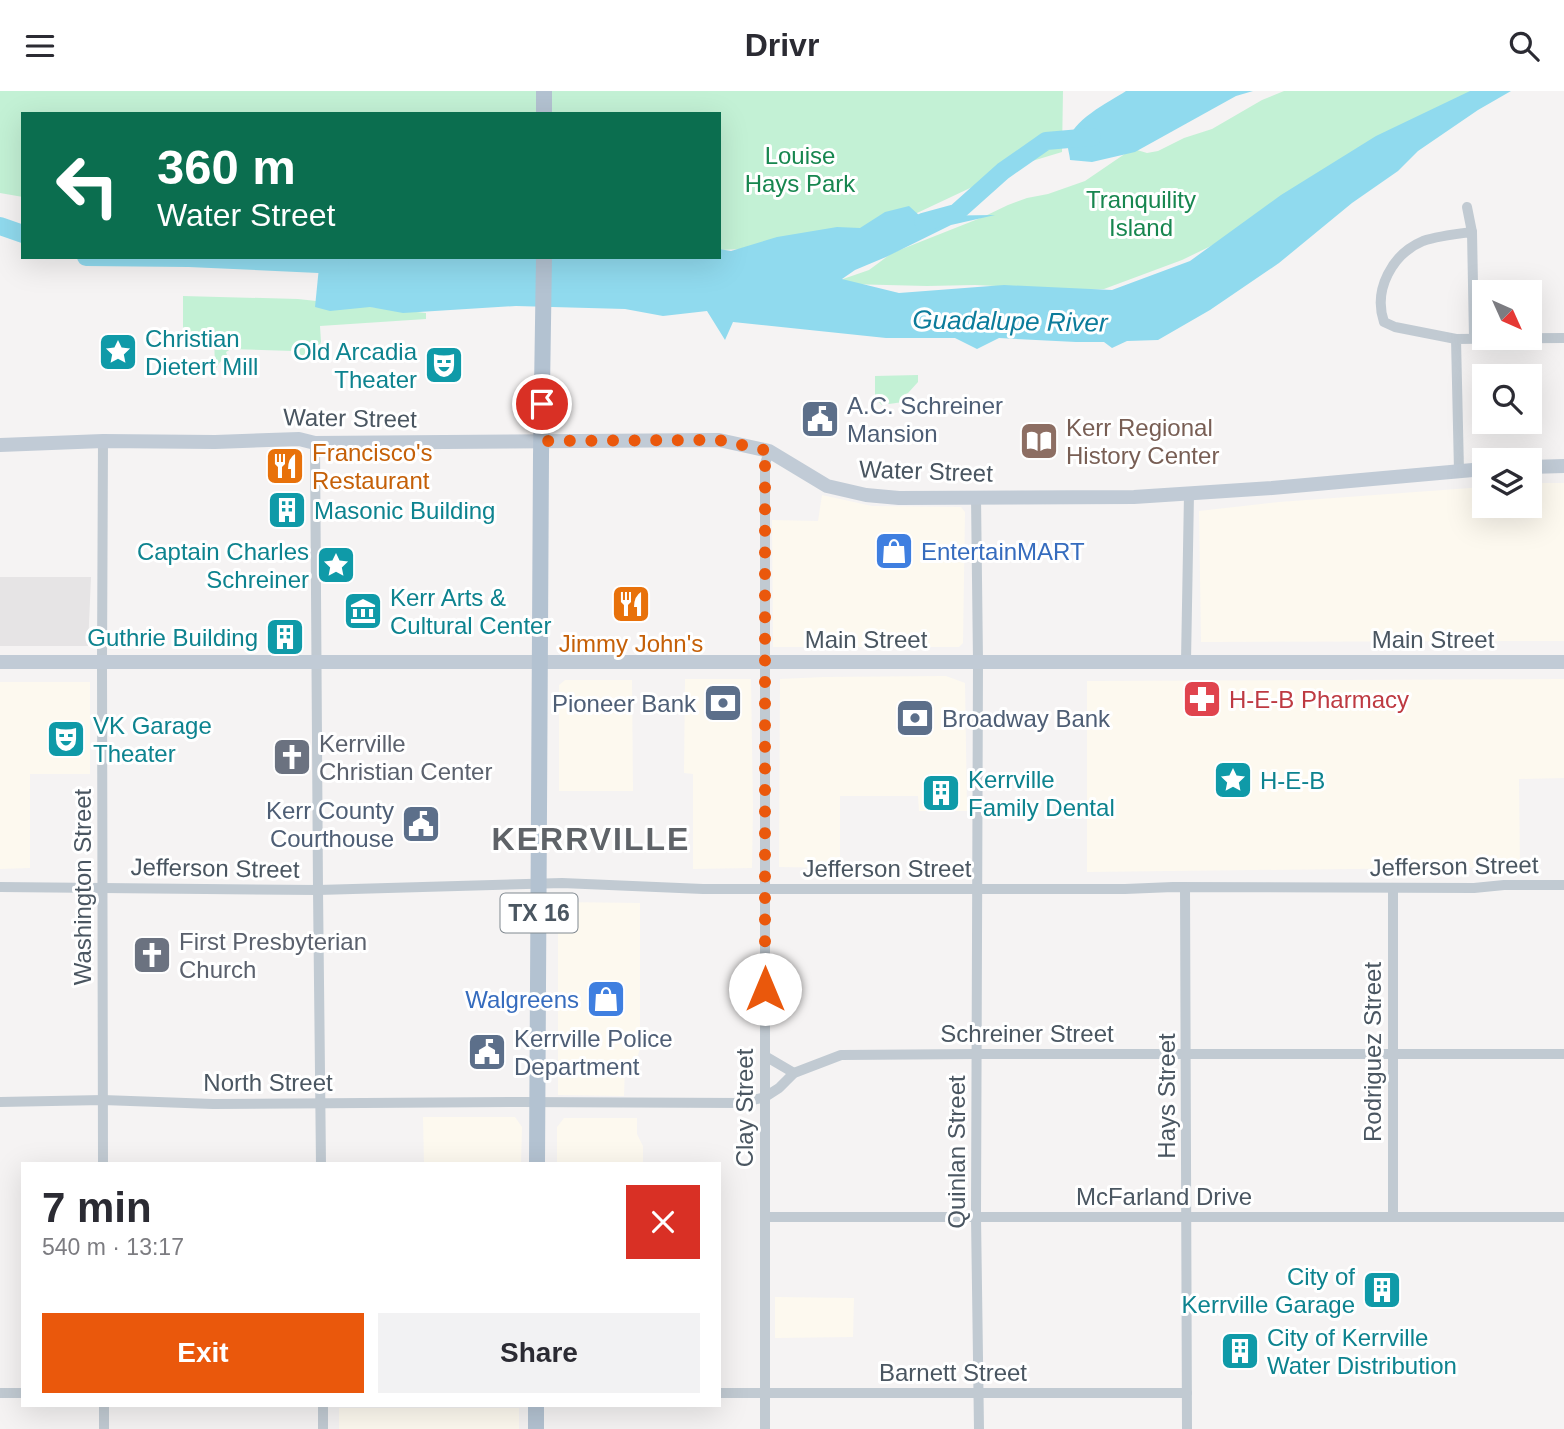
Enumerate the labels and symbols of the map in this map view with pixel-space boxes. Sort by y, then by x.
park label: Louise Hays Park [745,142,856,197]
park label: Tranquility Island [1086,186,1196,241]
north arrow [1472,280,1542,350]
water label: Guadalupe River [912,304,1109,338]
place label: Christian Dietert Mill [145,325,258,380]
place icon: Christian Dietert Mill [97,331,139,373]
place label: Old Arcadia Theater [293,338,418,393]
theatre icon: Old Arcadia Theater [423,344,465,386]
pin [512,374,572,434]
place label: A.C. Schreiner Mansion [847,392,1003,447]
public building icon: A.C. Schreiner Mansion [799,398,841,440]
street label: Water Street [283,403,417,433]
place label: Kerr Regional History Center [1066,414,1219,469]
library icon: Kerr Regional History Center [1018,420,1060,462]
place label: Francisco's Restaurant [312,439,433,494]
restaurant icon: Francisco's Restaurant [264,445,306,487]
street label: Water Street [859,455,994,487]
building icon: Masonic Building [266,489,308,531]
place label: Masonic Building [314,497,495,524]
shop icon: EntertainMART [873,530,915,572]
place label: Captain Charles Schreiner [137,538,309,593]
place label: EntertainMART [921,538,1085,565]
place icon: Captain Charles Schreiner [315,544,357,586]
restaurant icon: Jimmy John's [610,583,652,625]
place label: Kerr Arts & Cultural Center [390,584,551,639]
museum icon: Kerr Arts & Cultural Center [342,590,384,632]
building icon: Guthrie Building [264,616,306,658]
place label: Guthrie Building [87,624,258,651]
street label: Main Street [805,626,928,653]
street label: Main Street [1372,626,1495,653]
place label: Jimmy John's [559,630,703,657]
pharmacy icon: H-E-B Pharmacy [1181,678,1223,720]
bank icon: Pioneer Bank [702,682,744,724]
place label: H-E-B Pharmacy [1229,686,1409,713]
place label: Pioneer Bank [552,690,697,717]
bank icon: Broadway Bank [894,697,936,739]
place label: Broadway Bank [942,705,1111,732]
place label: VK Garage Theater [93,712,212,767]
theatre icon: VK Garage Theater [45,718,87,760]
place label: Kerrville Christian Center [319,730,492,785]
church icon: Kerrville Christian Center [271,736,313,778]
place icon: H-E-B [1212,759,1254,801]
place label: Kerrville Family Dental [968,766,1115,821]
place label: H-E-B [1260,767,1325,794]
building icon: Kerrville Family Dental [920,772,962,814]
street label: Washington Street [69,788,96,985]
place label: Kerr County Courthouse [266,797,394,852]
public building icon: Kerr County Courthouse [400,803,442,845]
district label: KERRVILLE [492,821,690,857]
street label: Jefferson Street [1369,851,1539,881]
street label: Jefferson Street [130,853,300,883]
street label: Jefferson Street [803,855,972,882]
road number: TX 16 [500,893,578,933]
place label: First Presbyterian Church [179,928,367,983]
church icon: First Presbyterian Church [131,934,173,976]
position arrow [728,952,802,1026]
street label: Rodriguez Street [1359,962,1386,1142]
shop icon: Walgreens [585,978,627,1020]
place label: Walgreens [465,986,579,1013]
street label: Schreiner Street [940,1020,1114,1047]
place label: Kerrville Police Department [514,1025,673,1080]
public building icon: Kerrville Police Department [466,1031,508,1073]
street label: Hays Street [1153,1033,1180,1159]
street label: Clay Street [731,1048,758,1167]
street label: North Street [203,1069,333,1096]
street label: Quinlan Street [943,1075,970,1229]
street label: McFarland Drive [1076,1183,1252,1210]
place label: City of Kerrville Garage [1182,1263,1355,1318]
building icon: City of Kerrville Garage [1361,1269,1403,1311]
place label: City of Kerrville Water Distribution [1267,1324,1457,1379]
building icon: City of Kerrville Water Distribution [1219,1330,1261,1372]
street label: Barnett Street [879,1359,1027,1386]

